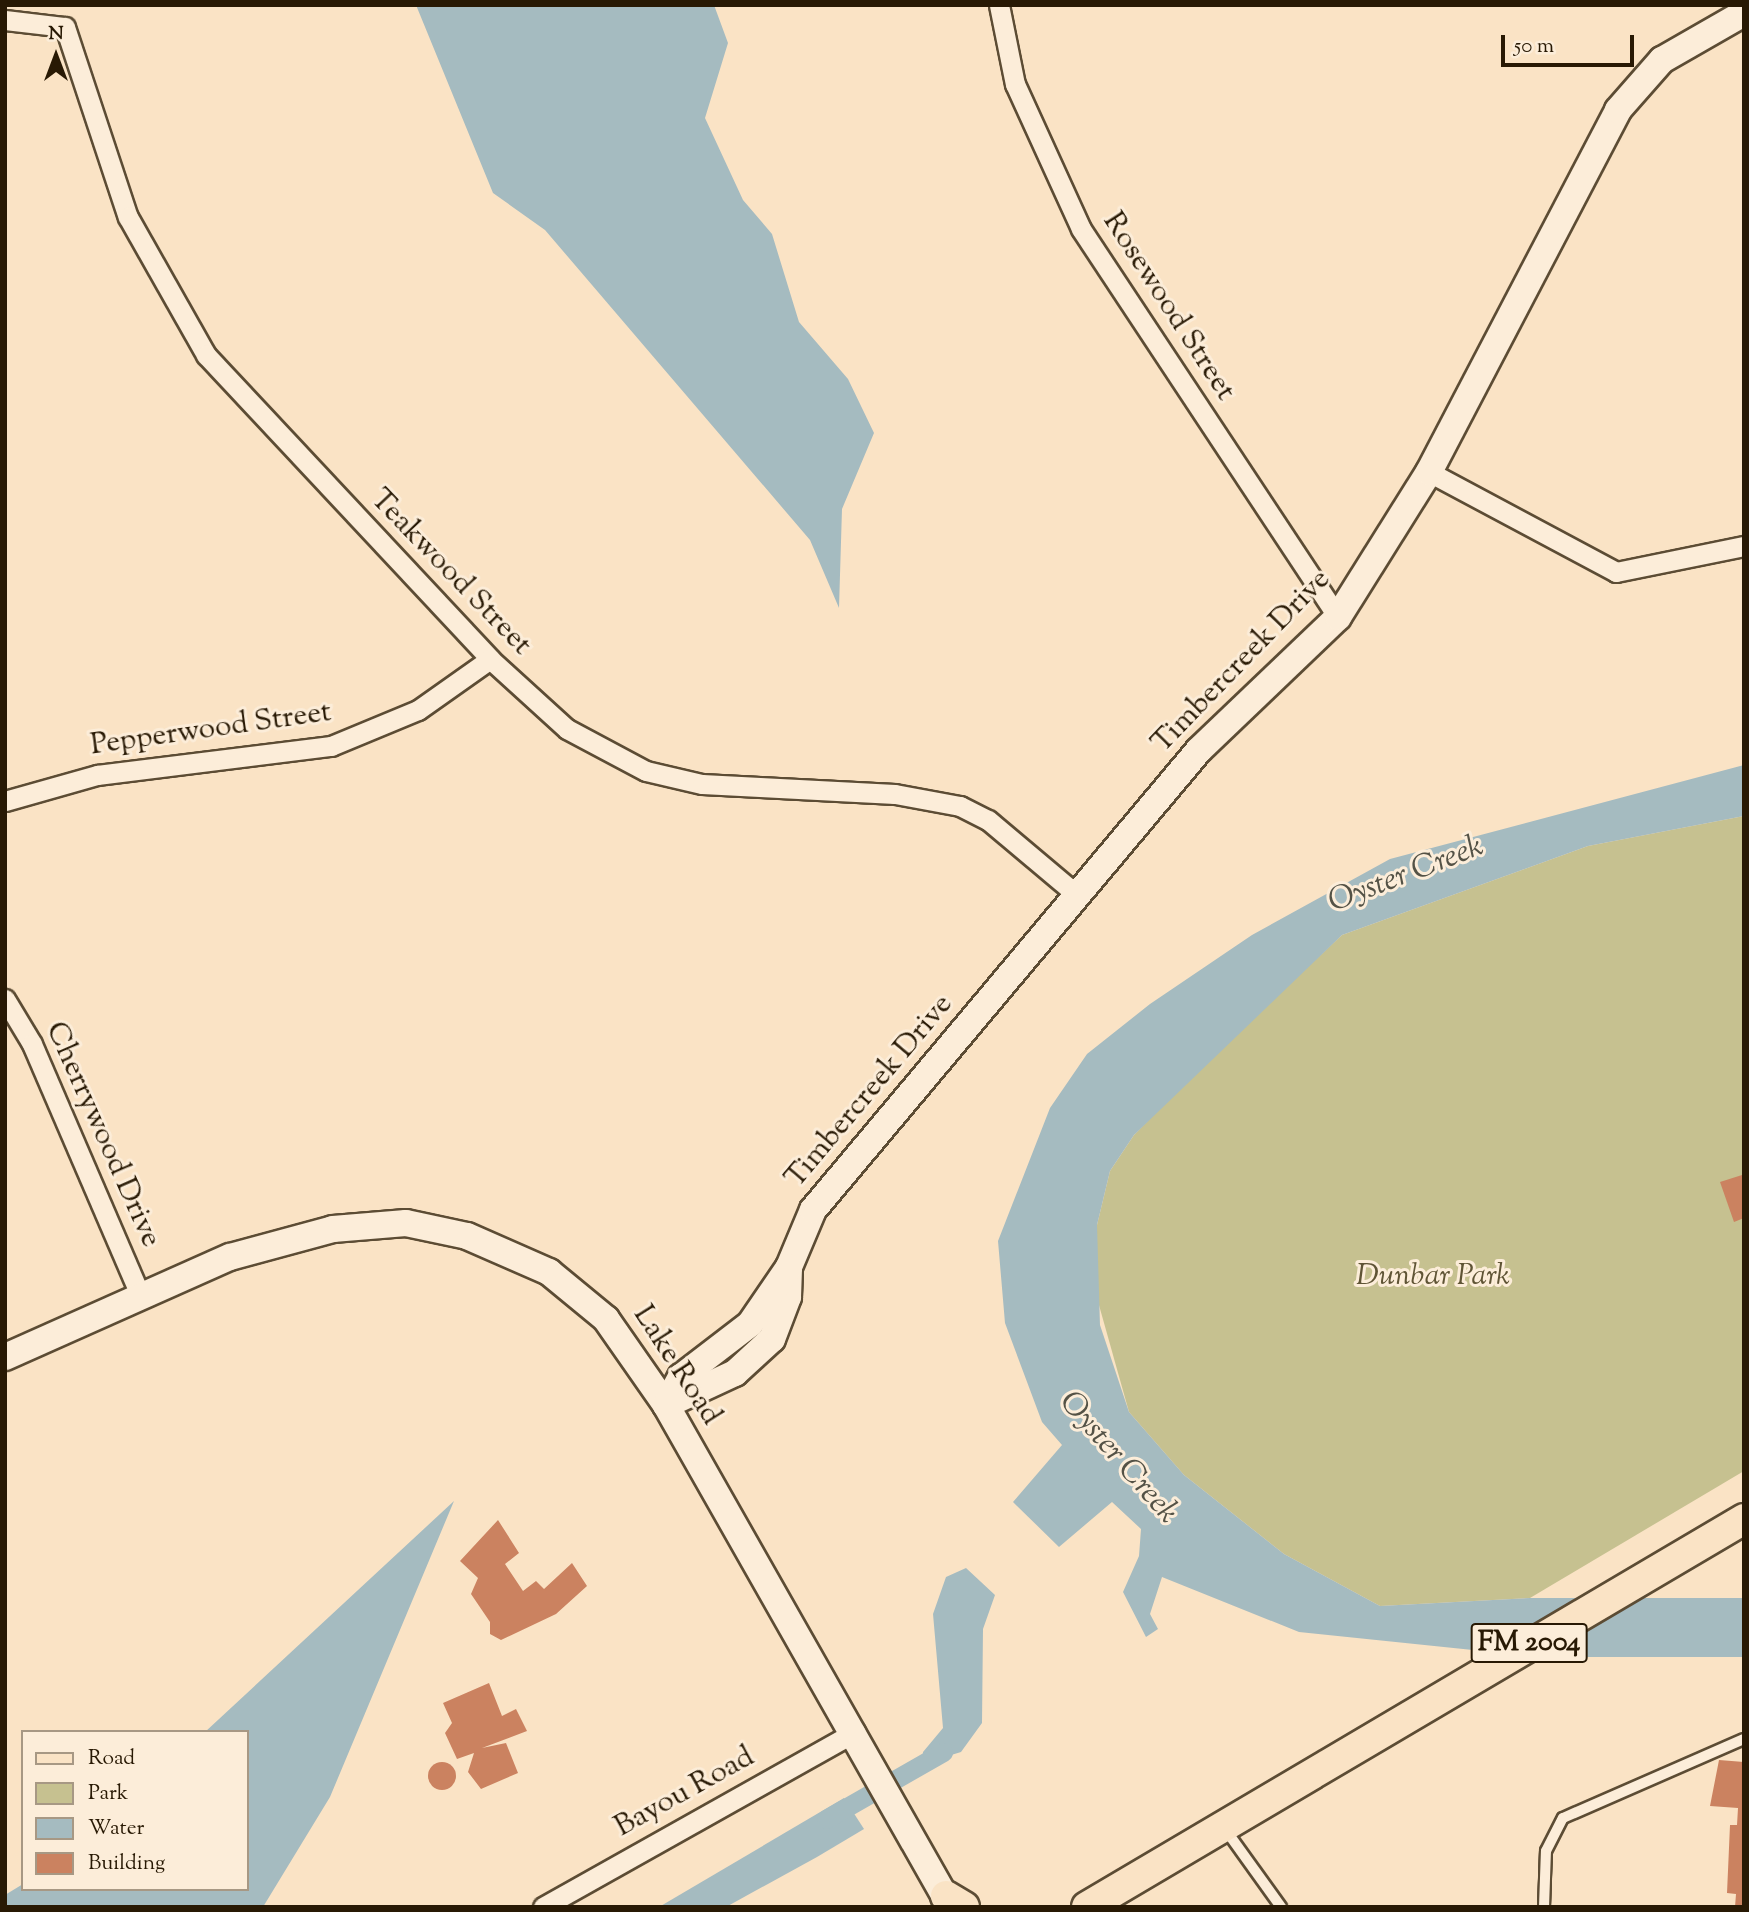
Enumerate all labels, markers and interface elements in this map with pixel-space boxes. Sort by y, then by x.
north arrow [21,21,91,91]
text: N [48,21,64,48]
scale bar [1504,21,1637,65]
text: 50 m [1514,32,1554,62]
street label: Rosewood Street [1094,206,1242,408]
street label: Teakwood Street [362,482,538,664]
street label: Timbercreek Drive [1145,563,1339,761]
street label: Pepperwood Street [88,695,334,765]
water label: Oyster Creek [1323,828,1489,922]
street label: Timbercreek Drive [778,988,962,1196]
street label: Cherrywood Drive [36,1017,168,1253]
park label: Dunbar Park [1356,1259,1510,1295]
street label: Lake Road [624,1299,728,1433]
water label: Oyster Creek [1050,1384,1186,1532]
road number: FM 2004 [1470,1618,1588,1668]
legend [21,1730,248,1891]
street label: Bayou Road [609,1740,761,1846]
text: Road [88,1744,135,1774]
text: Park [88,1779,128,1809]
text: Water [88,1814,144,1844]
text: Building [88,1849,165,1879]

